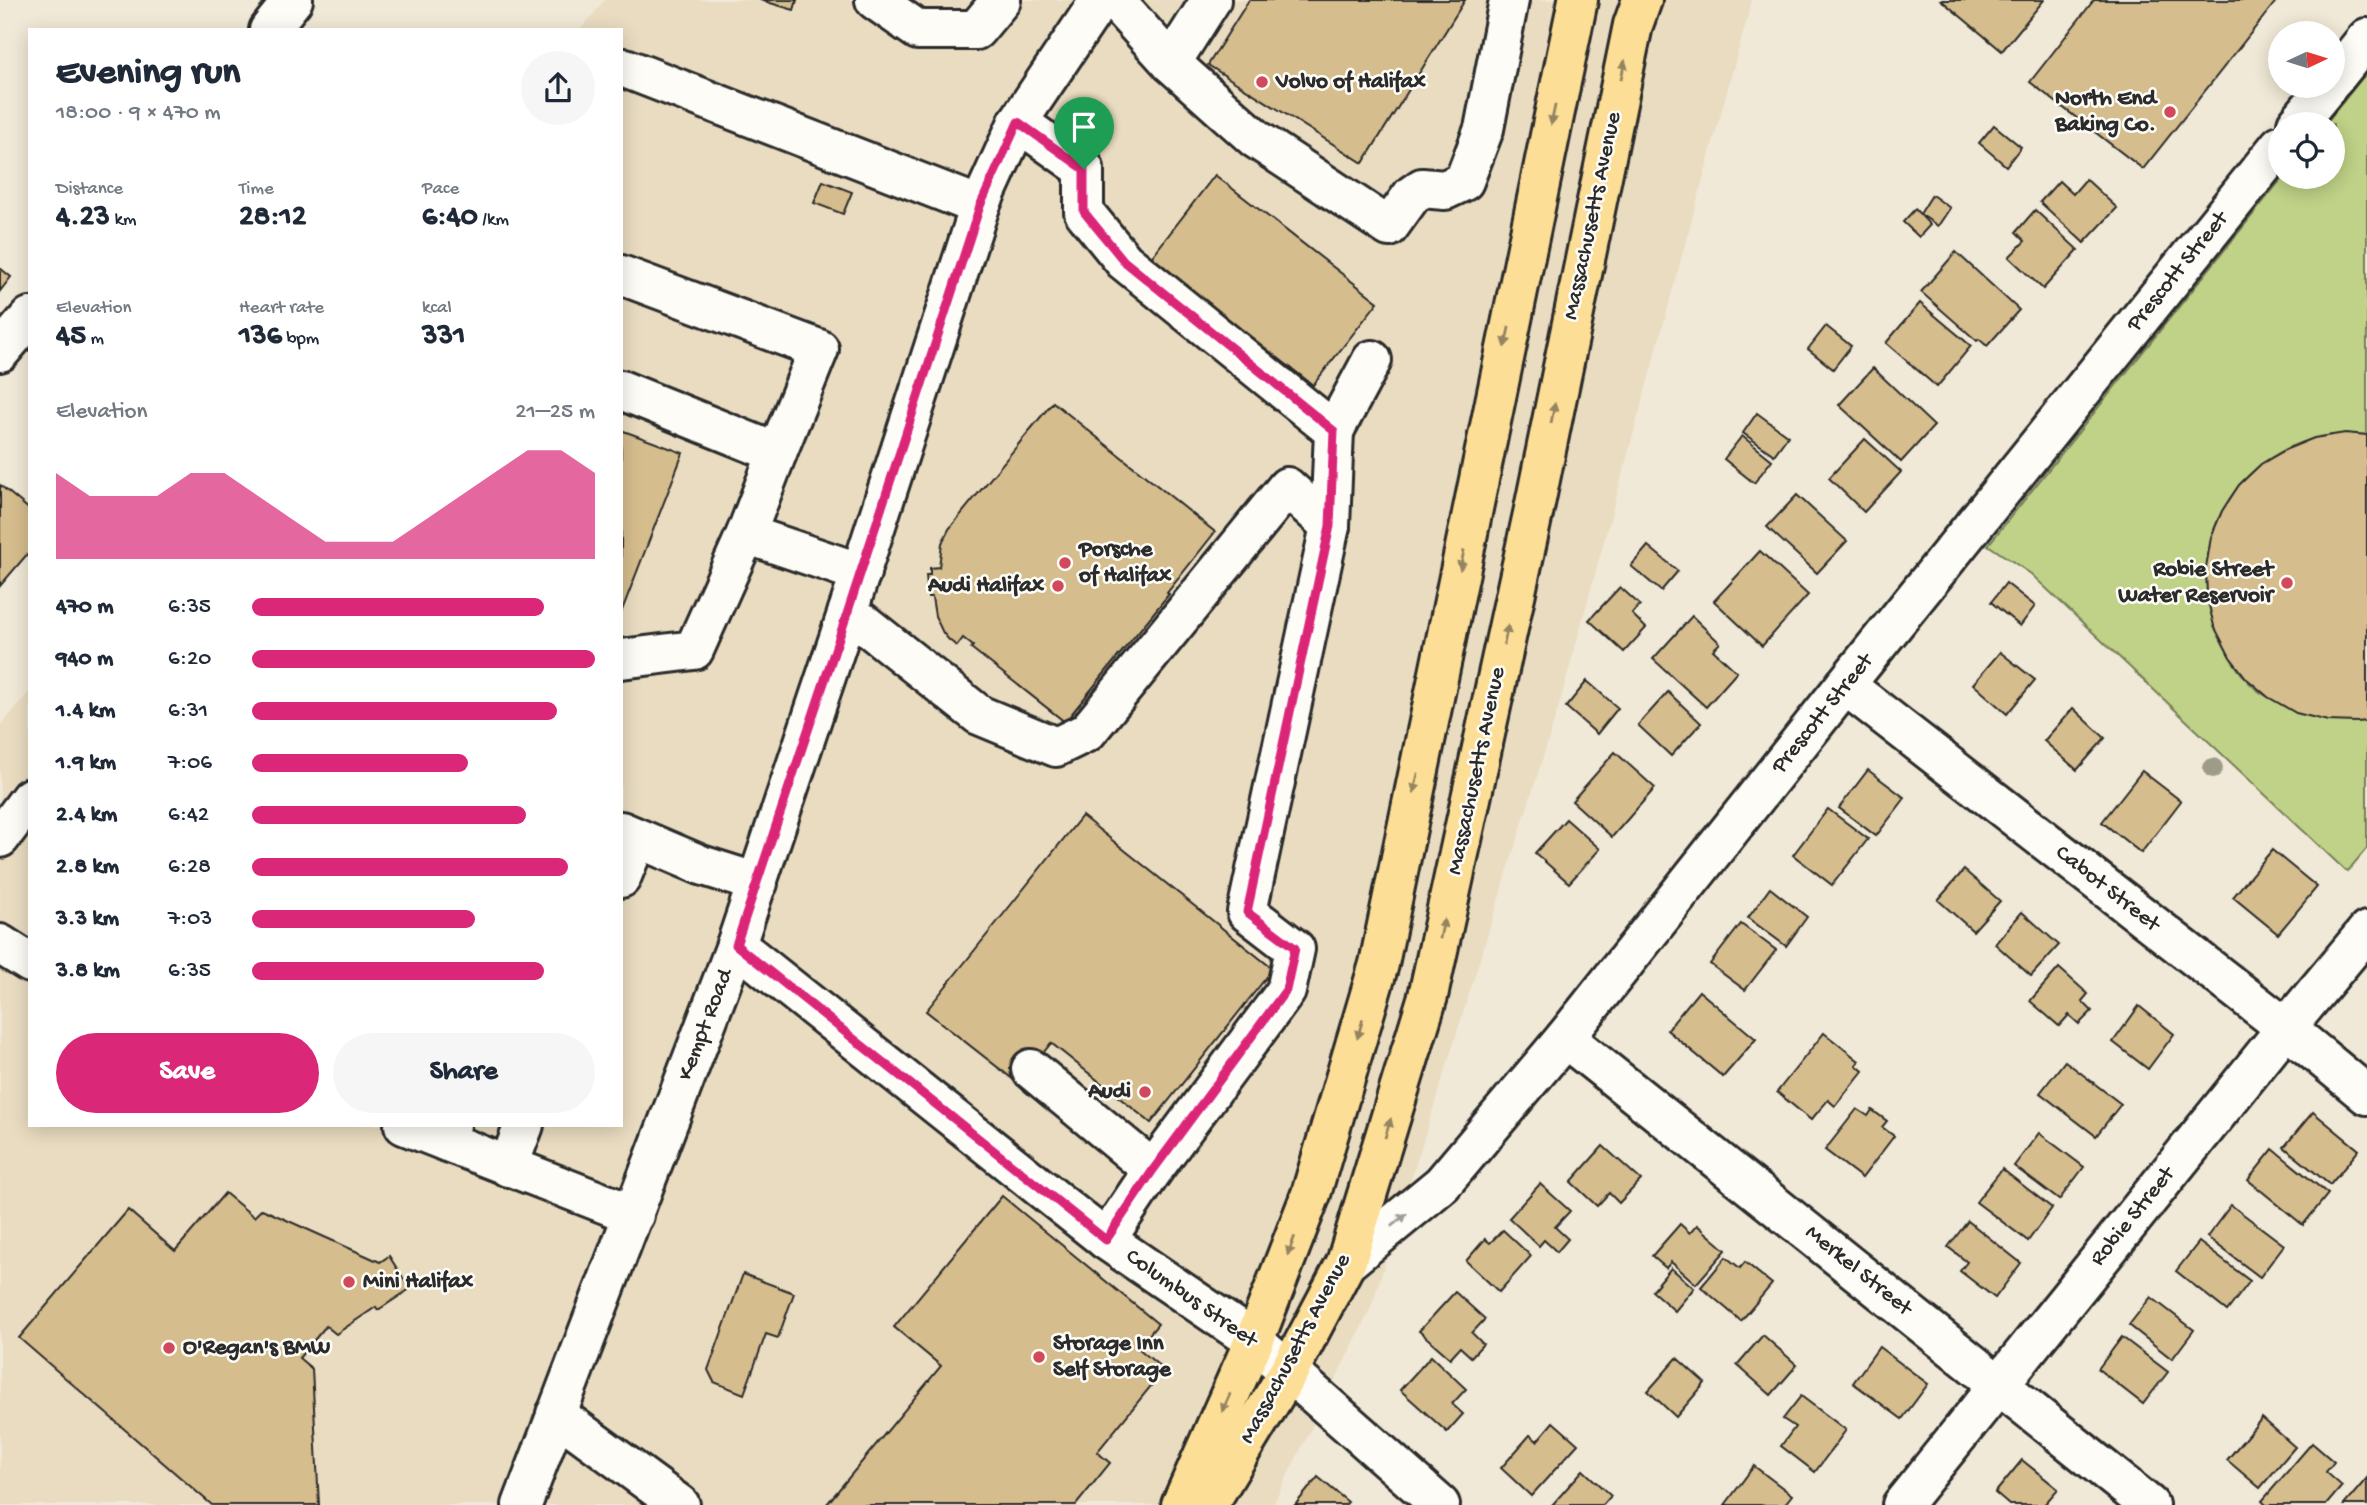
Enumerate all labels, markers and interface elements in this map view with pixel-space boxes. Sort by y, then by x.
north arrow [2268,21,2345,98]
map controls [2268,21,2345,189]
button: share [521,51,595,125]
text: Evening run [56,52,240,96]
one-way arrow [1618,59,1629,81]
place label: Volvo of Halifax [1275,69,1427,96]
marker: Volvo of Halifax [1254,74,1270,90]
place label: North End Baking Co. [2054,86,2159,139]
pin [1054,97,1114,169]
text: 18:00 · 9 × 470 m [56,100,221,127]
one-way arrow [1547,104,1558,126]
marker: North End Baking Co. [2162,104,2178,120]
icon: arrive [1065,108,1103,146]
street label: Massachusetts Avenue [1558,109,1628,322]
button: locate [2268,112,2345,189]
text: Distance [56,178,123,201]
text: Time [239,178,274,201]
text: Pace [422,178,459,201]
text: 4.23 [56,201,110,236]
text: 28:12 [239,201,306,236]
text: 6:40 [422,201,478,236]
street label: Prescott Street [2121,205,2236,338]
text: km [110,209,136,232]
text: /km [478,209,509,232]
text: Elevation [56,297,132,320]
text: Heart rate [239,297,324,320]
text: kcal [422,297,452,320]
text: 45 [56,320,86,355]
text: 136 [239,320,282,355]
text: 331 [422,320,465,355]
one-way arrow [1502,326,1513,348]
text: m [86,328,104,351]
text: bpm [282,328,319,351]
text: Elevation [56,399,147,426]
text: 21–25 m [515,399,595,426]
one-way arrow [1547,402,1558,424]
place label: Porsche of Halifax [1077,537,1172,590]
one-way arrow [1456,549,1467,571]
marker: Porsche of Halifax [1057,555,1073,571]
place label: Robie Street Water Reservoir [2117,557,2276,610]
place label: Audi Halifax [927,573,1045,600]
marker: Robie Street Water Reservoir [2279,575,2295,591]
marker: Audi Halifax [1050,578,1066,594]
text: 470 m [56,594,114,621]
text: 6:35 [168,594,211,621]
one-way arrow [1501,624,1512,646]
text: 940 m [56,646,113,673]
text: 6:20 [168,646,211,673]
street label: Prescott Street [1766,647,1881,780]
street label: Massachusetts Avenue [1442,664,1512,877]
text: 1.4 km [56,698,115,725]
text: 6:31 [168,698,208,725]
text: 1.9 km [56,750,116,777]
text: 7:06 [168,750,212,777]
one-way arrow [1410,772,1421,794]
text: 2.4 km [56,802,117,829]
text: 6:42 [168,802,209,829]
street label: Cabot Street [2049,840,2166,939]
text: 2.8 km [56,854,119,881]
text: 6:28 [168,854,211,881]
text: 3.3 km [56,906,119,933]
text: 7:03 [168,906,212,933]
one-way arrow [1437,918,1448,940]
text: 3.8 km [56,958,120,985]
text: 6:35 [168,958,211,985]
street label: Kempt Road [672,964,740,1085]
one-way arrow [1354,1019,1364,1040]
button: Save [56,1033,319,1113]
button: Share [333,1033,595,1113]
place label: Audi [1087,1079,1131,1106]
marker: Audi [1137,1084,1153,1100]
one-way arrow [1383,1117,1393,1138]
street label: Robie Street [2085,1161,2182,1272]
one-way arrow [1390,1212,1408,1228]
street label: Merkel Street [1799,1220,1918,1323]
one-way arrow [1286,1235,1297,1256]
street label: Columbus Street [1120,1244,1263,1355]
street label: Massachusetts Avenue [1234,1248,1358,1449]
place label: Mini Halifax [363,1269,474,1296]
marker: Mini Halifax [341,1274,357,1290]
place label: Storage Inn Self Storage [1053,1331,1172,1384]
place label: O'Regan's BMW [183,1335,331,1362]
marker: O'Regan's BMW [161,1340,177,1356]
marker: Storage Inn Self Storage [1031,1349,1047,1365]
one-way arrow [1220,1393,1231,1414]

